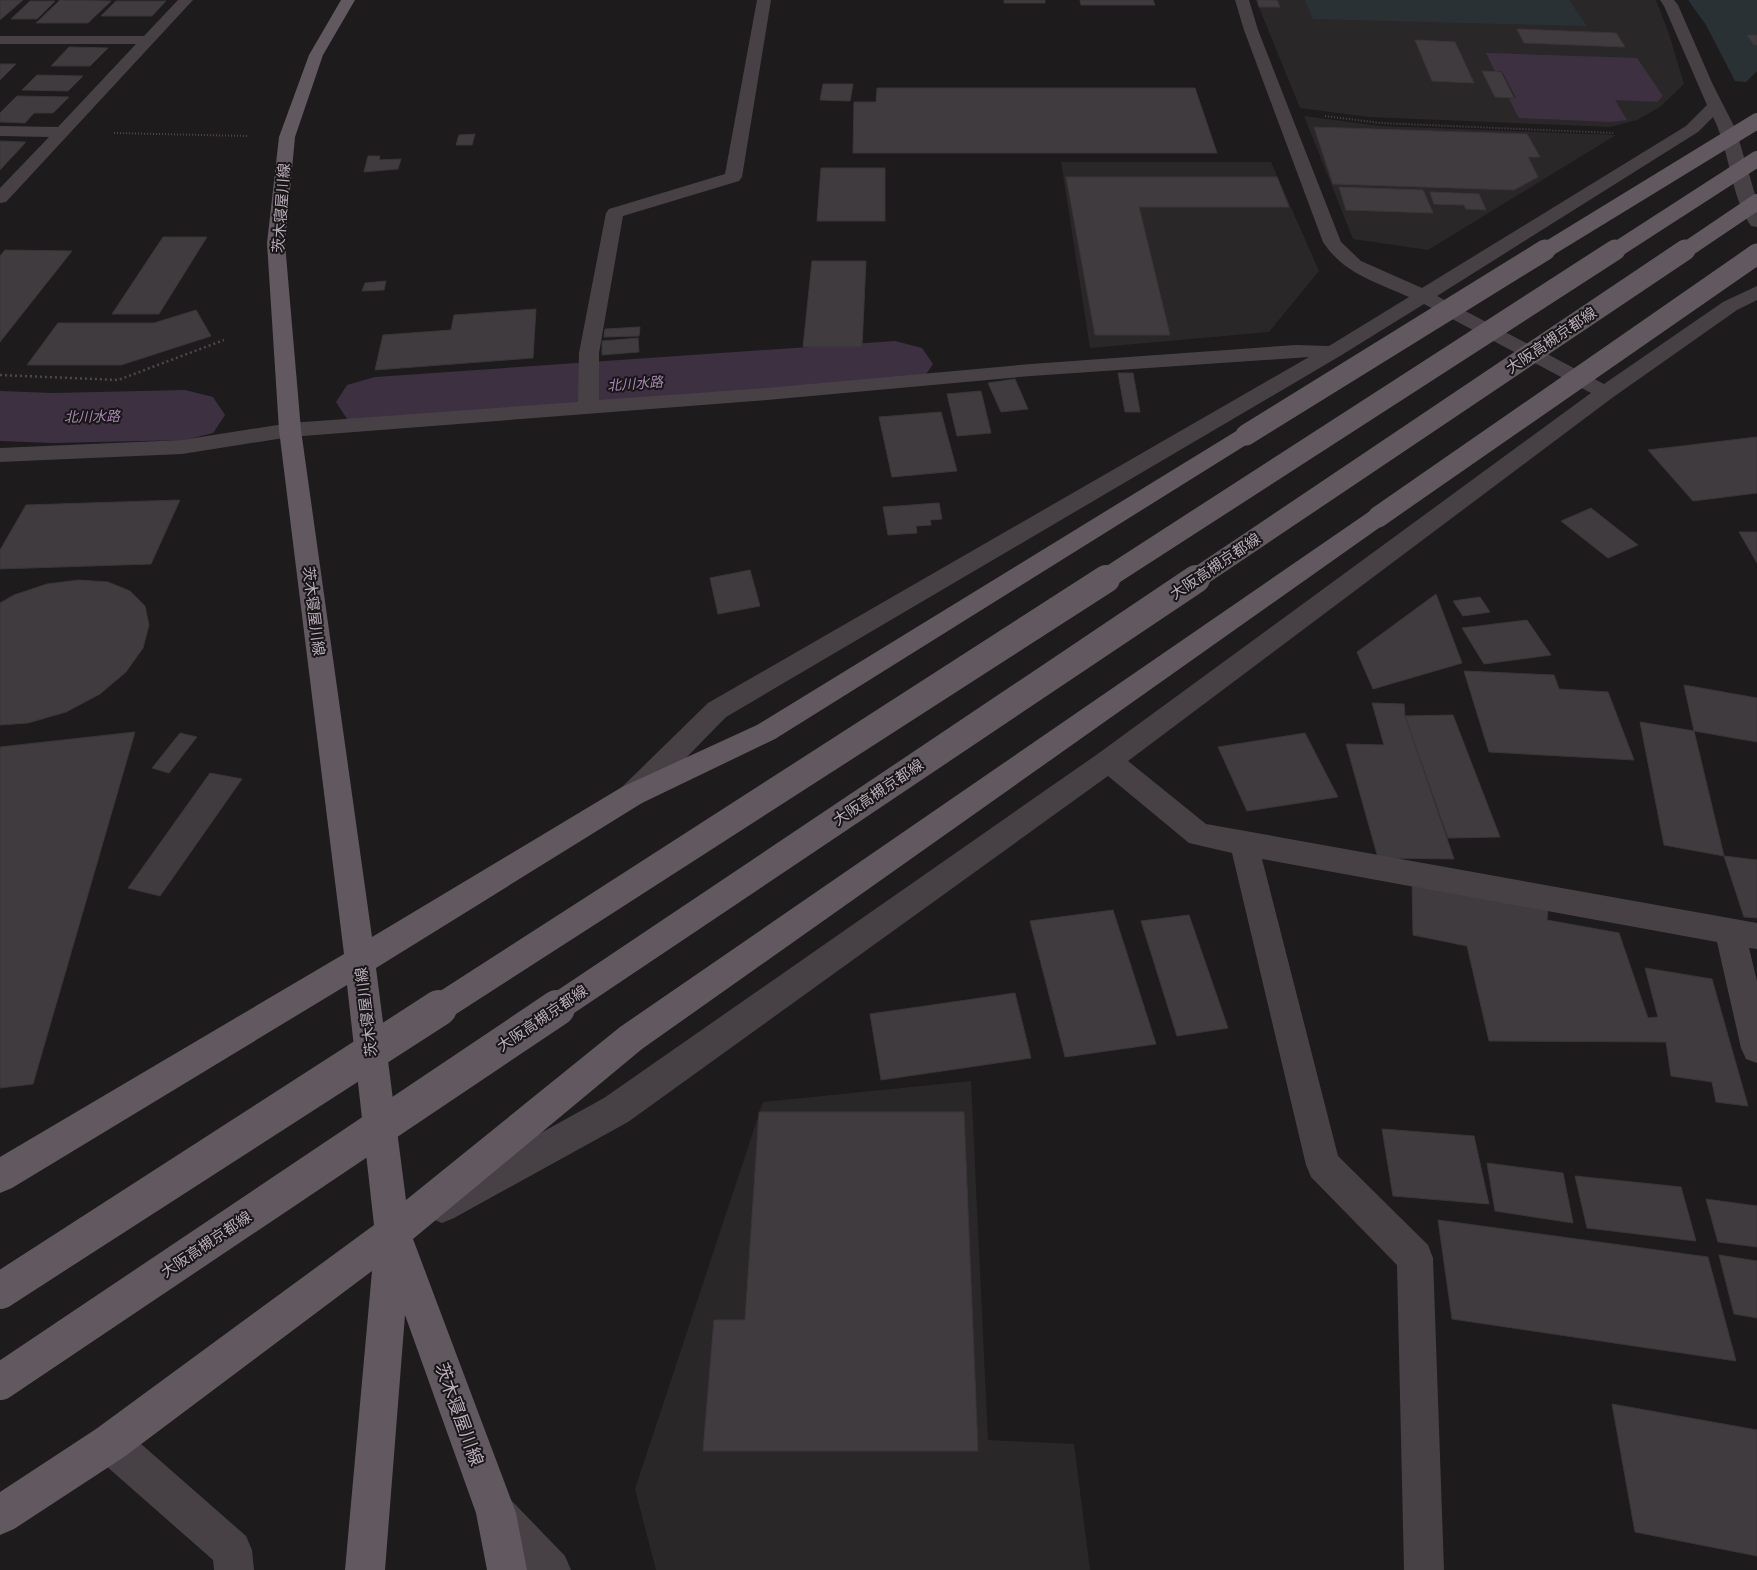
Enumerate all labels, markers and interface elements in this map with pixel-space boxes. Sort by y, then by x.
street label: 茨木寝屋川線 [267,162,295,254]
street label: 大阪高槻京都線 [1502,302,1600,378]
water label: 北川水路 [606,372,665,394]
water label: 北川水路 [64,406,121,426]
street label: 大阪高槻京都線 [1166,528,1264,604]
street label: 茨木寝屋川線 [298,565,330,657]
street label: 大阪高槻京都線 [829,754,927,830]
street label: 茨木寝屋川線 [350,966,382,1058]
street label: 大阪高槻京都線 [493,980,591,1056]
street label: 大阪高槻京都線 [157,1206,255,1282]
street label: 茨木寝屋川線 [430,1359,490,1469]

